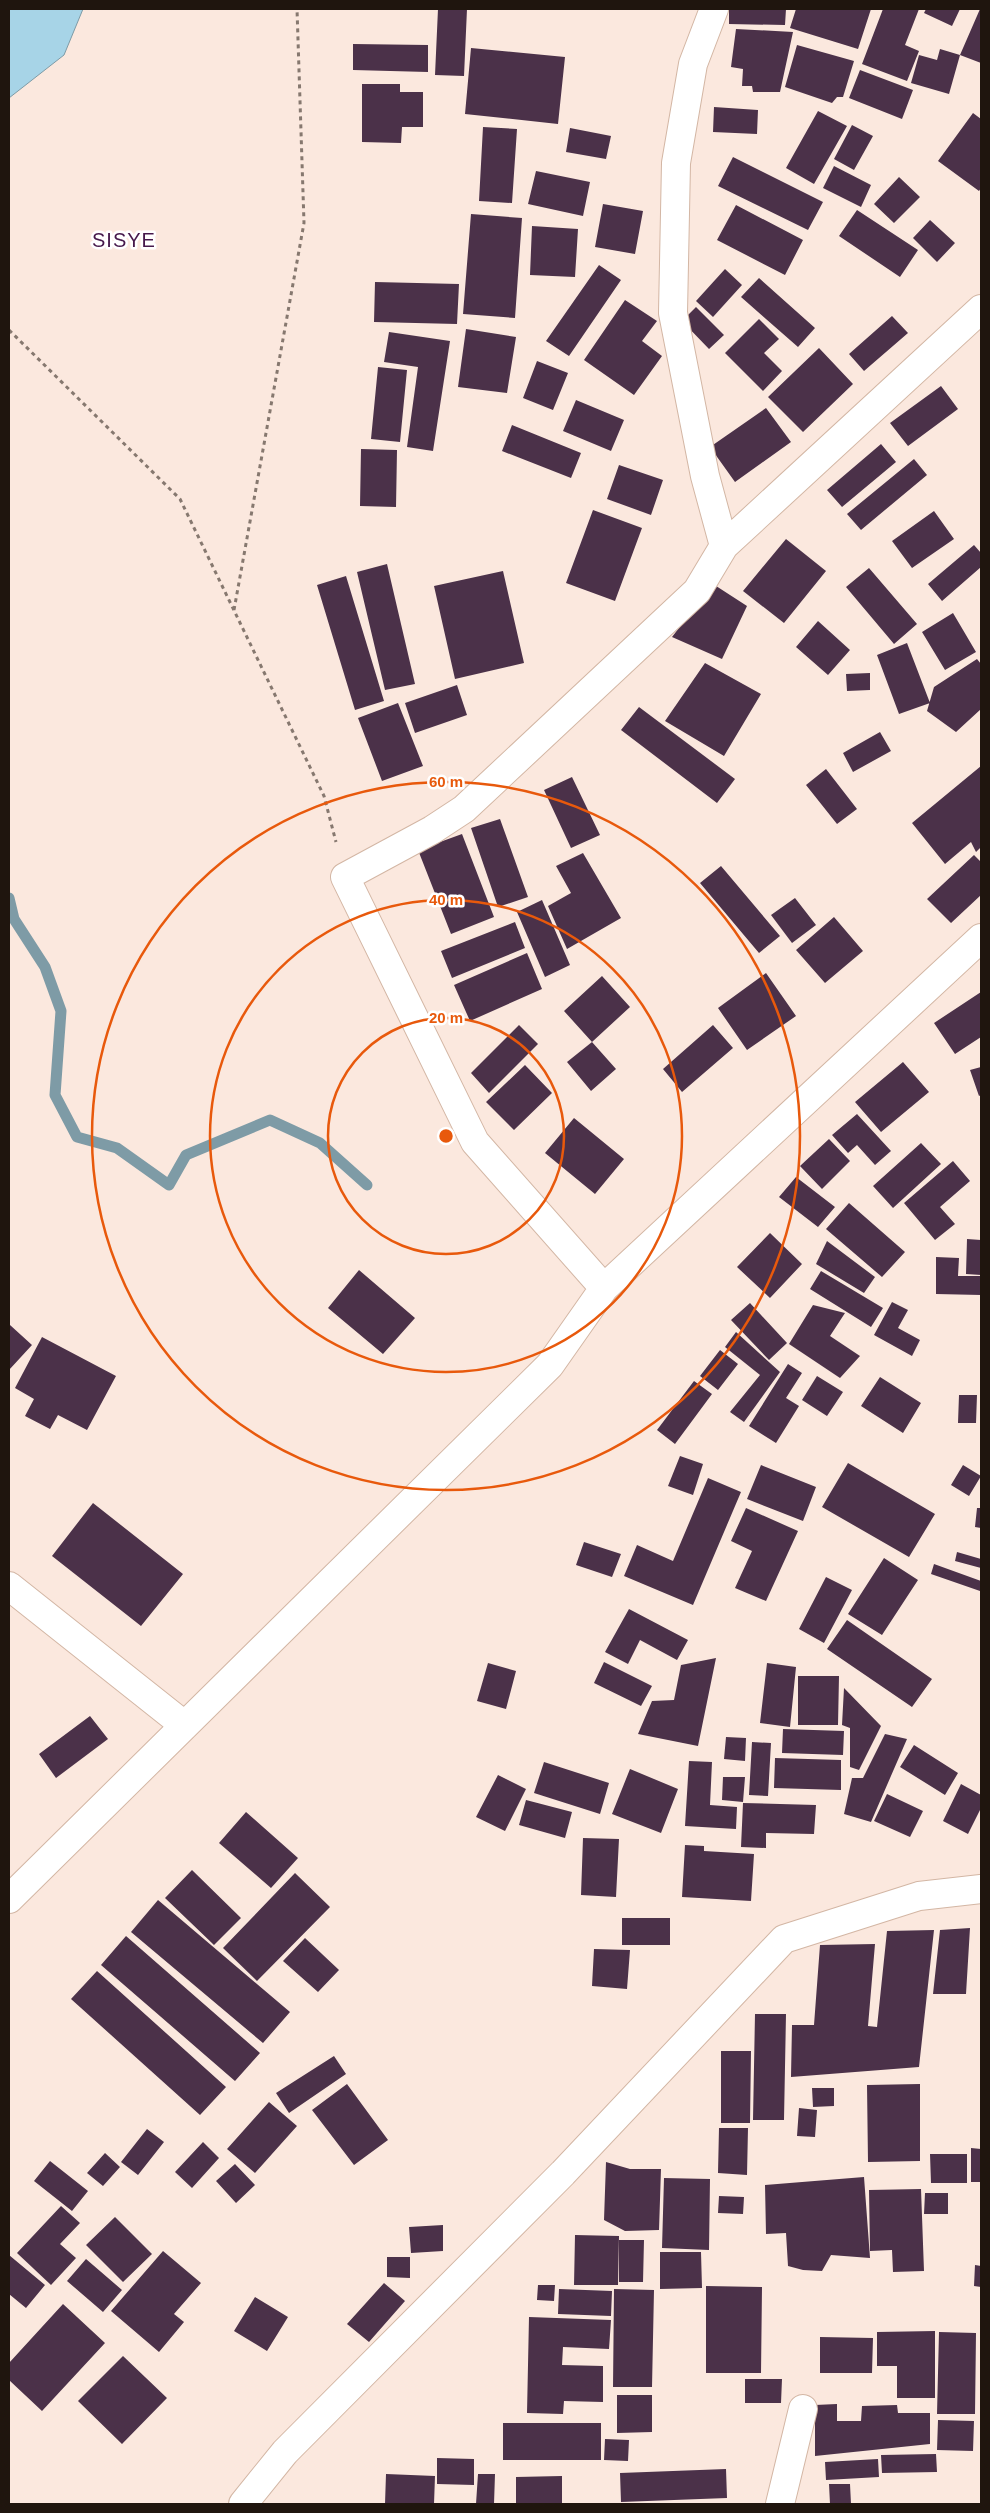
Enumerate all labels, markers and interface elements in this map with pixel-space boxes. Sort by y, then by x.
district label: SISYE [92,229,156,251]
text: 60 m [429,773,463,790]
text: 40 m [429,891,463,908]
text: 20 m [429,1009,463,1026]
centre of rings [437,1127,455,1145]

